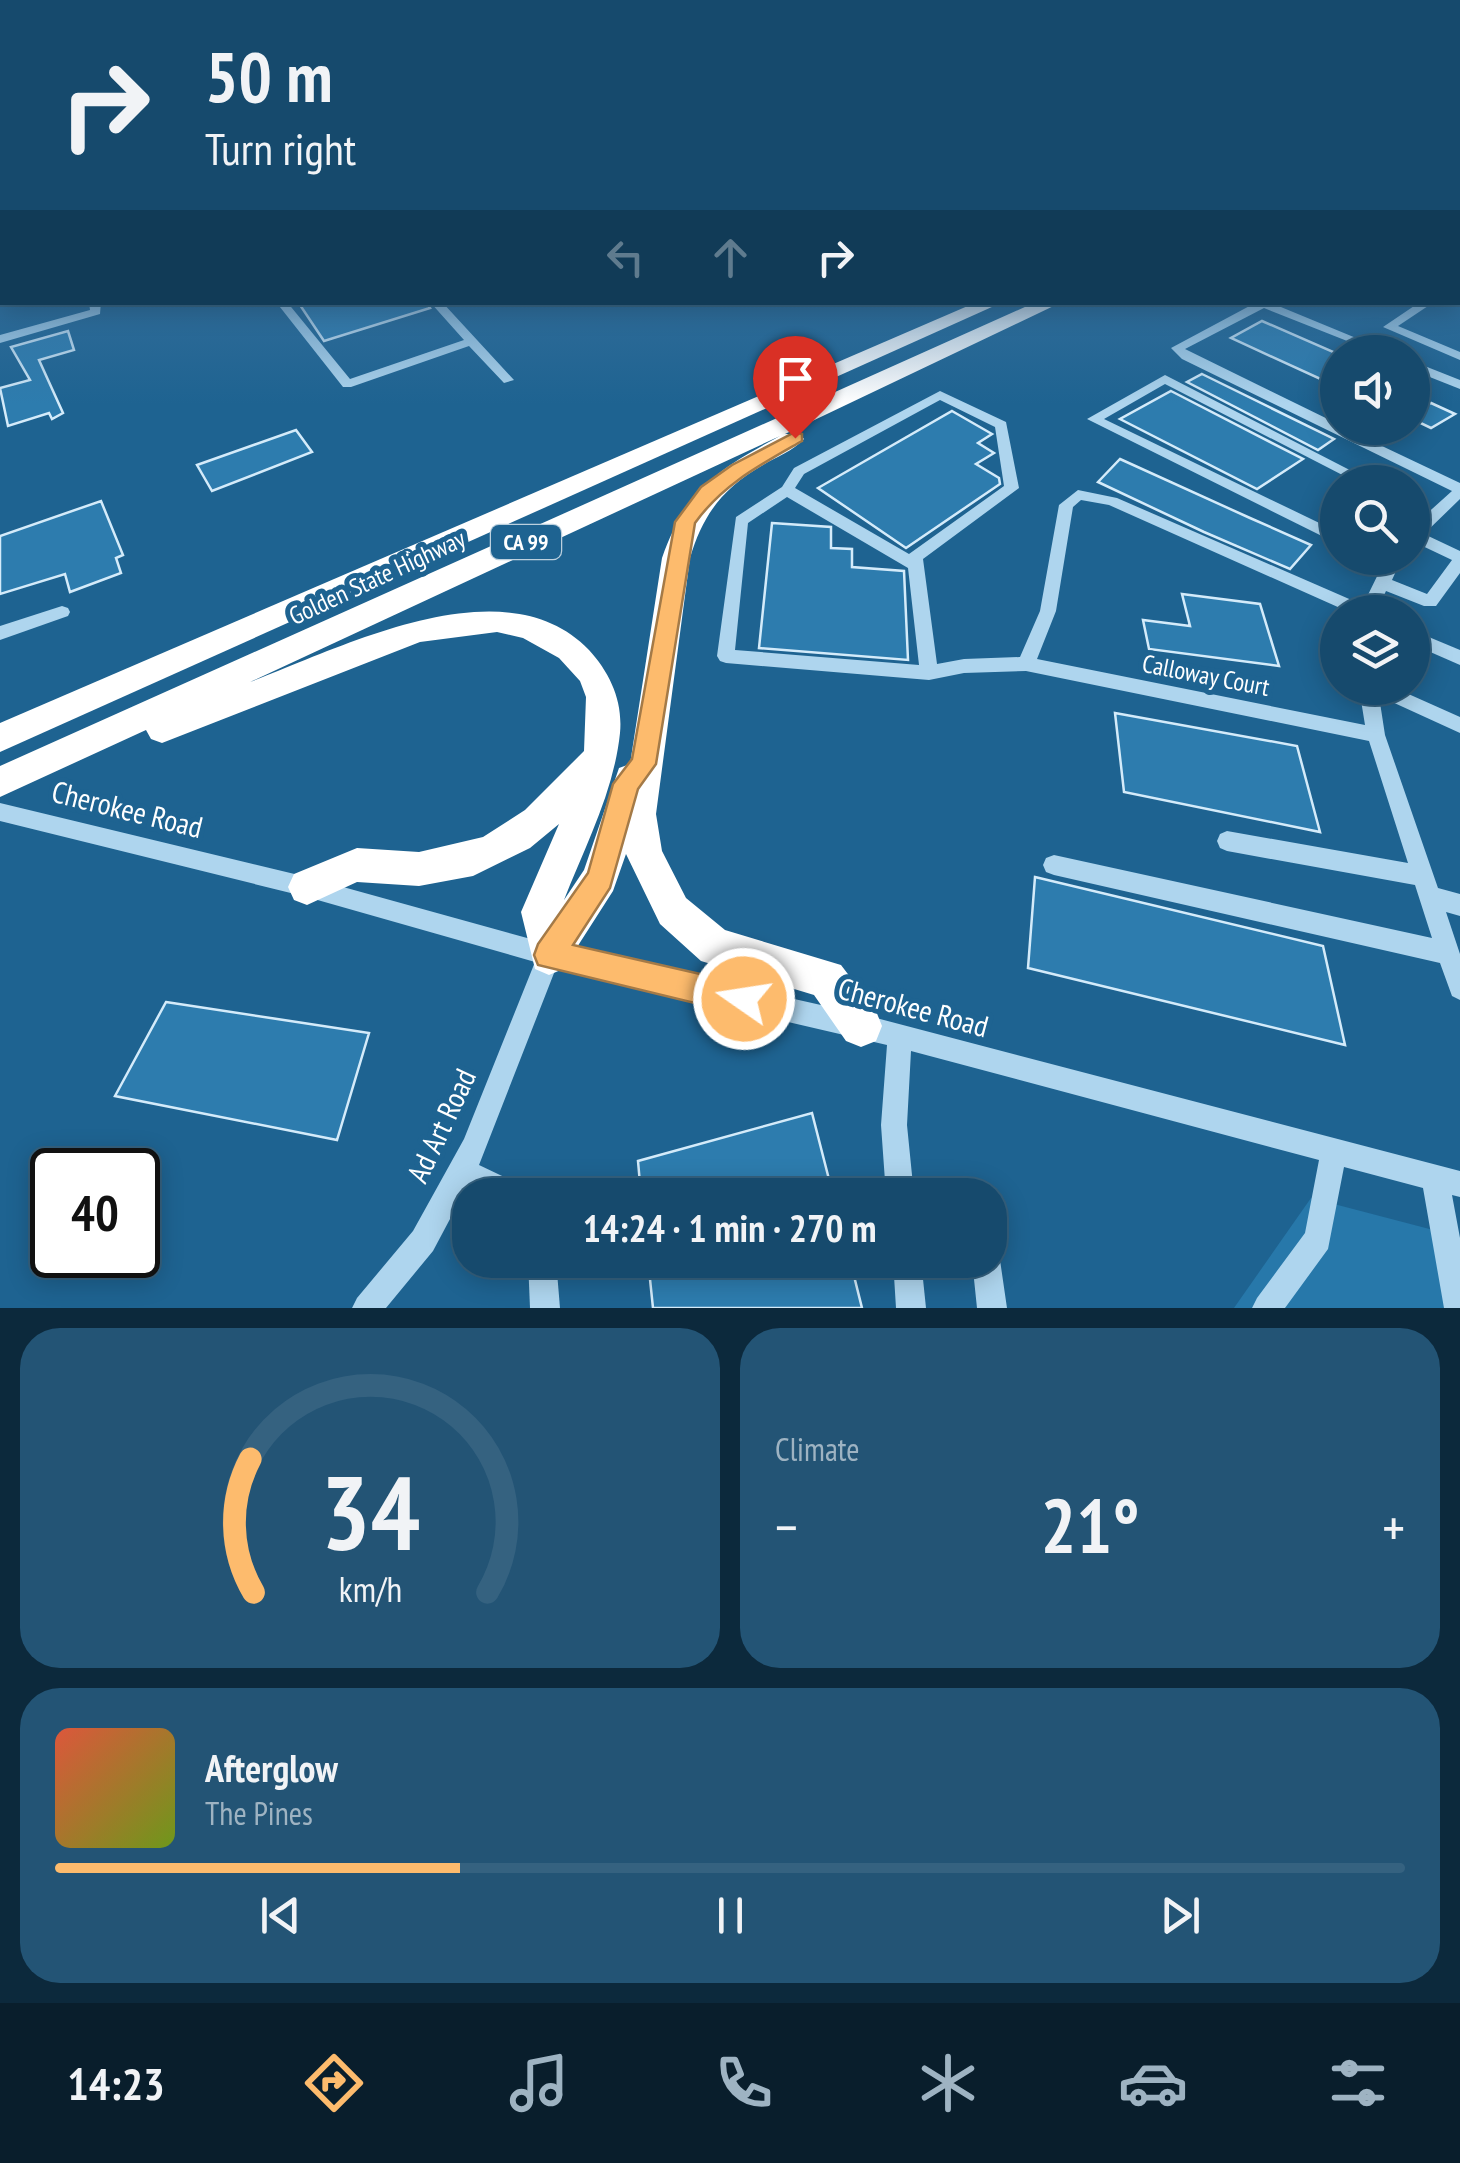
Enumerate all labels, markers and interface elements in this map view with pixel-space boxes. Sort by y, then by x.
text: 50 m [205,31,333,121]
icon: right [40,40,170,170]
text: Turn right [205,119,356,177]
icon: left [598,230,653,285]
icon: ahead [703,230,758,285]
icon: right [808,230,863,285]
map controls [1320,335,1430,705]
button: sound [1320,335,1430,445]
pin [753,336,838,439]
icon: arrive [768,351,823,406]
button: search [1320,465,1430,575]
street label: Golden State Highway [284,522,471,632]
road number: CA 99 [491,525,561,559]
button: layers [1320,595,1430,705]
street label: Calloway Court [1140,647,1272,703]
street label: Cherokee Road [48,771,207,846]
position arrow [692,947,796,1051]
street label: Cherokee Road [834,968,993,1045]
street label: Ad Art Road [397,1062,484,1189]
speed limit sign: 40 [30,1148,160,1278]
text: 14:24 · 1 min · 270 m [583,1203,876,1252]
text: Climate [775,1428,859,1470]
text: 34 [320,1444,420,1579]
text: 21° [1040,1477,1140,1574]
text: − [775,1491,798,1562]
text: + [1382,1491,1405,1562]
text: km/h [338,1566,402,1612]
text: Afterglow [205,1743,338,1792]
text: The Pines [205,1792,313,1834]
icon: previous [253,1888,308,1943]
icon: pause [703,1888,758,1943]
icon: next [1153,1888,1208,1943]
icon: directions [299,2048,369,2118]
icon: music [504,2048,574,2118]
icon: phone [709,2048,779,2118]
icon: climate [913,2048,983,2118]
icon: car [1118,2048,1188,2118]
icon: filters [1323,2048,1393,2118]
text: 14:23 [67,2054,165,2112]

